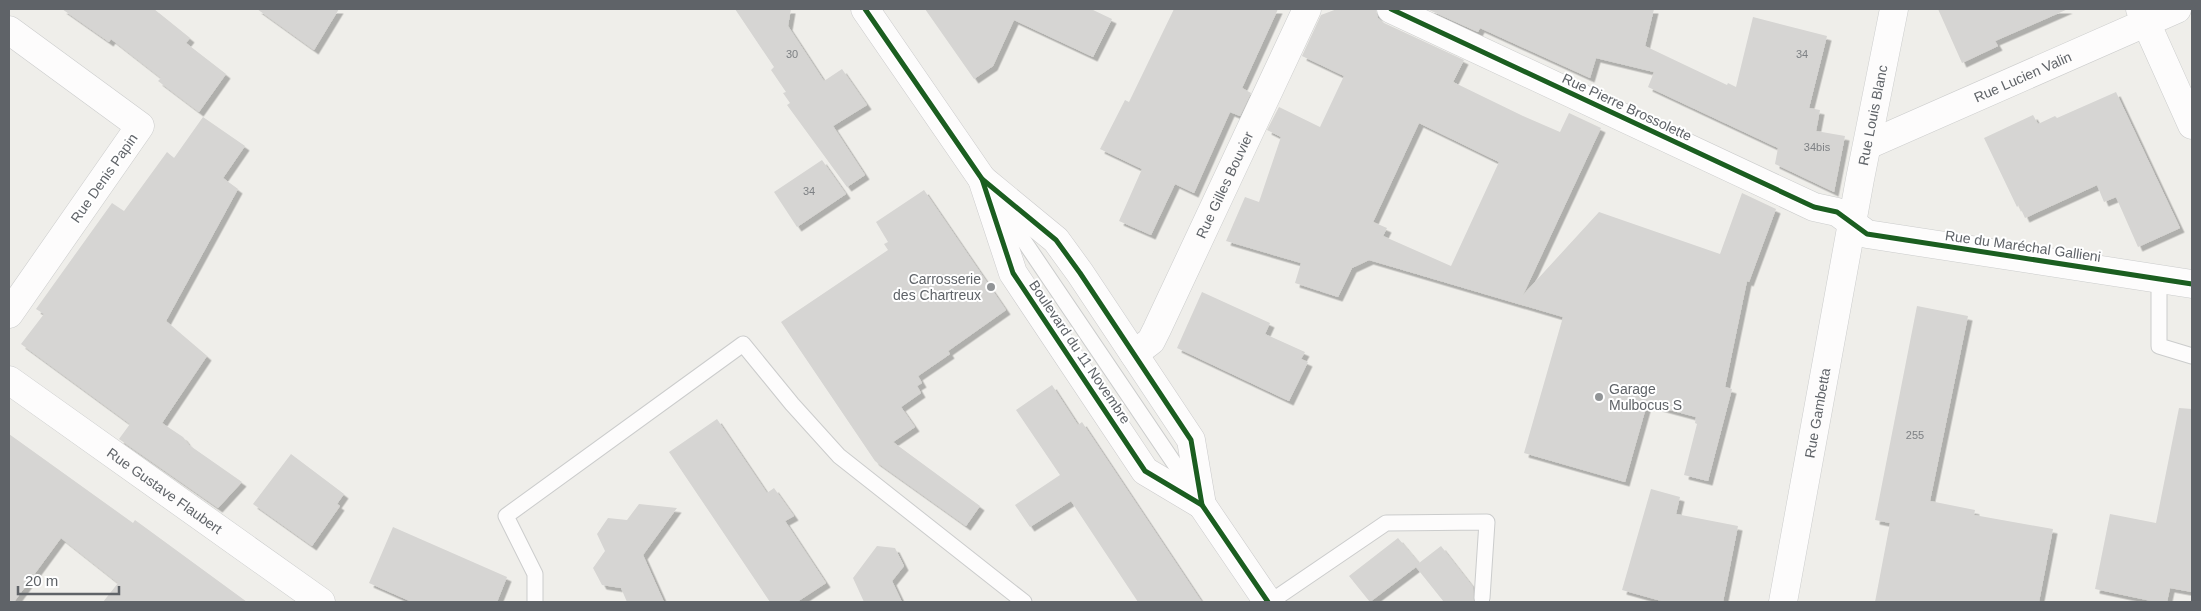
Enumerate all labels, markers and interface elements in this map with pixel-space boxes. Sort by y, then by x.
house number: 30 [786,48,798,60]
house number: 34 [1796,48,1808,60]
street label: Rue Lucien Valin [1971,48,2074,105]
street label: Rue Louis Blanc [1855,64,1891,167]
street label: Rue Pierre Brossolette [1560,70,1694,144]
street label: Rue Gilles Bouvier [1193,129,1257,241]
street label: Rue Denis Papin [67,130,141,226]
house number: 34bis [1804,141,1831,153]
house number: 34 [803,185,815,197]
street label: Rue du Maréchal Gallieni [1944,227,2102,265]
place label: Carrosserie des Chartreux [893,271,981,303]
street label: Boulevard du 11 Novembre [1026,277,1134,427]
marker: Carrosserie des Chartreux [985,281,997,293]
street label: Rue Gambetta [1801,367,1833,459]
place label: Garage Mulbocus S [1609,381,1682,413]
marker: Garage Mulbocus S [1593,391,1605,403]
house number: 255 [1906,429,1924,441]
street label: Rue Gustave Flaubert [104,444,225,537]
scale bar [18,564,119,596]
text: 20 m [25,572,58,589]

